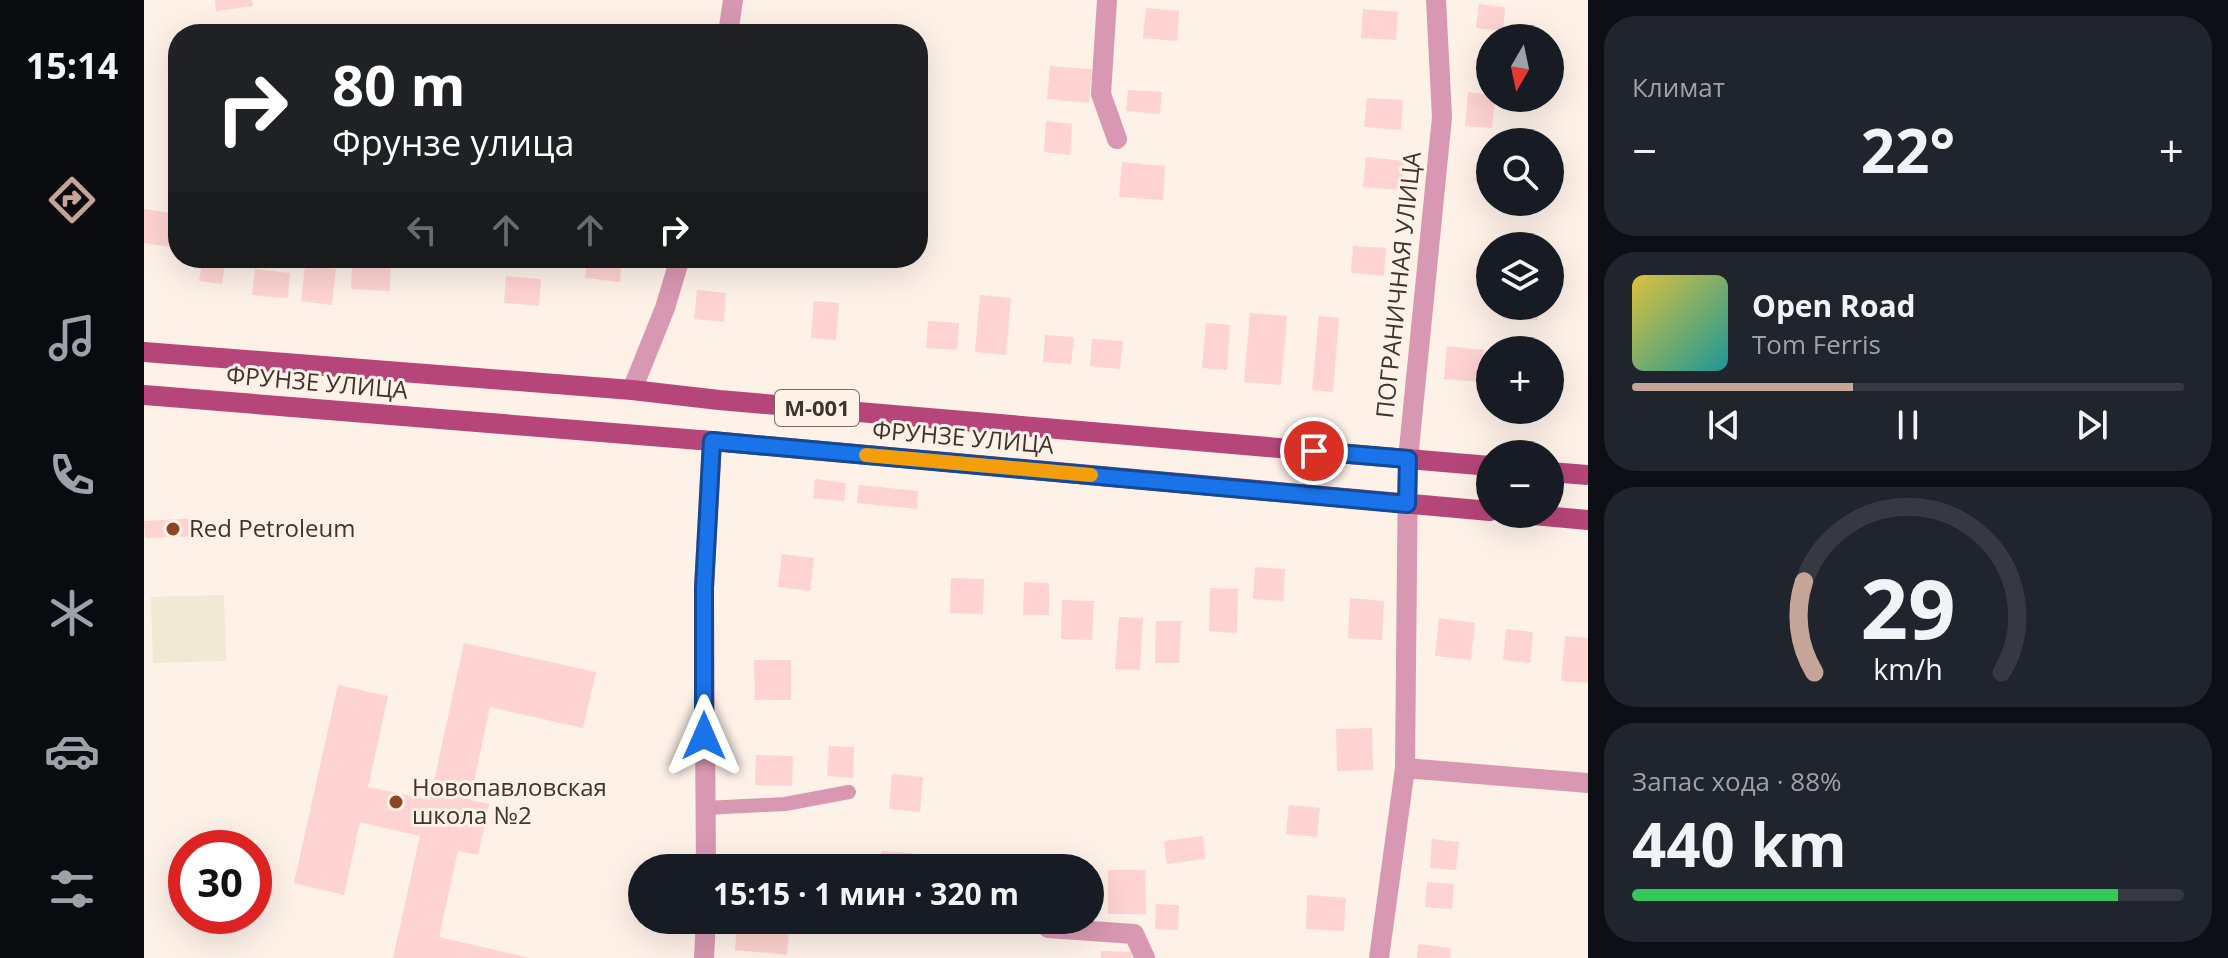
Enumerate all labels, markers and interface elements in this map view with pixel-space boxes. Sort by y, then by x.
north arrow [1476,24,1564,112]
map controls [1476,24,1564,528]
text: 15:14 [26,41,118,90]
text: 80 m [332,46,466,122]
icon: right [200,56,304,160]
text: Климат [1632,69,1725,105]
text: 22° [1861,109,1955,191]
text: Фрунзе улица [332,118,575,167]
text: − [1632,120,1657,180]
text: + [2159,120,2184,180]
button: search [1476,128,1564,216]
street label: ПОГРАНИЧНАЯ УЛИЦА [1367,149,1428,420]
icon: directions [44,172,100,228]
icon: left [400,208,444,252]
icon: ahead [484,208,528,252]
icon: ahead [568,208,612,252]
icon: right [652,208,696,252]
button: layers [1476,232,1564,320]
text: Open Road [1752,285,1916,326]
icon: music [44,310,100,366]
text: Tom Ferris [1752,326,1881,362]
button: + [1476,336,1564,424]
street label: ФРУНЗЕ УЛИЦА [225,357,410,406]
road number: M-001 [775,390,859,426]
icon: previous [1702,403,1746,447]
icon: pause [1886,403,1930,447]
icon: next [2070,403,2114,447]
street label: ФРУНЗЕ УЛИЦА [871,412,1056,461]
pin [1280,417,1348,485]
icon: arrive [1292,429,1336,473]
button: − [1476,440,1564,528]
icon: phone [44,447,100,503]
place label: Red Petroleum [189,511,355,544]
marker: Red Petroleum [164,520,182,538]
text: 29 [1860,549,1956,662]
icon: climate [44,585,100,641]
text: km/h [1873,649,1943,688]
position arrow [662,694,746,778]
icon: car [44,723,100,779]
text: Запас хода · 88% [1632,763,1842,799]
place label: Новопавловская школа №2 [412,770,607,831]
marker: Новопавловская школа №2 [387,793,405,811]
text: 440 km [1632,803,1847,885]
speed limit sign: 30 [168,830,272,934]
icon: filters [44,861,100,917]
text: 15:15 · 1 мин · 320 m [713,873,1019,914]

